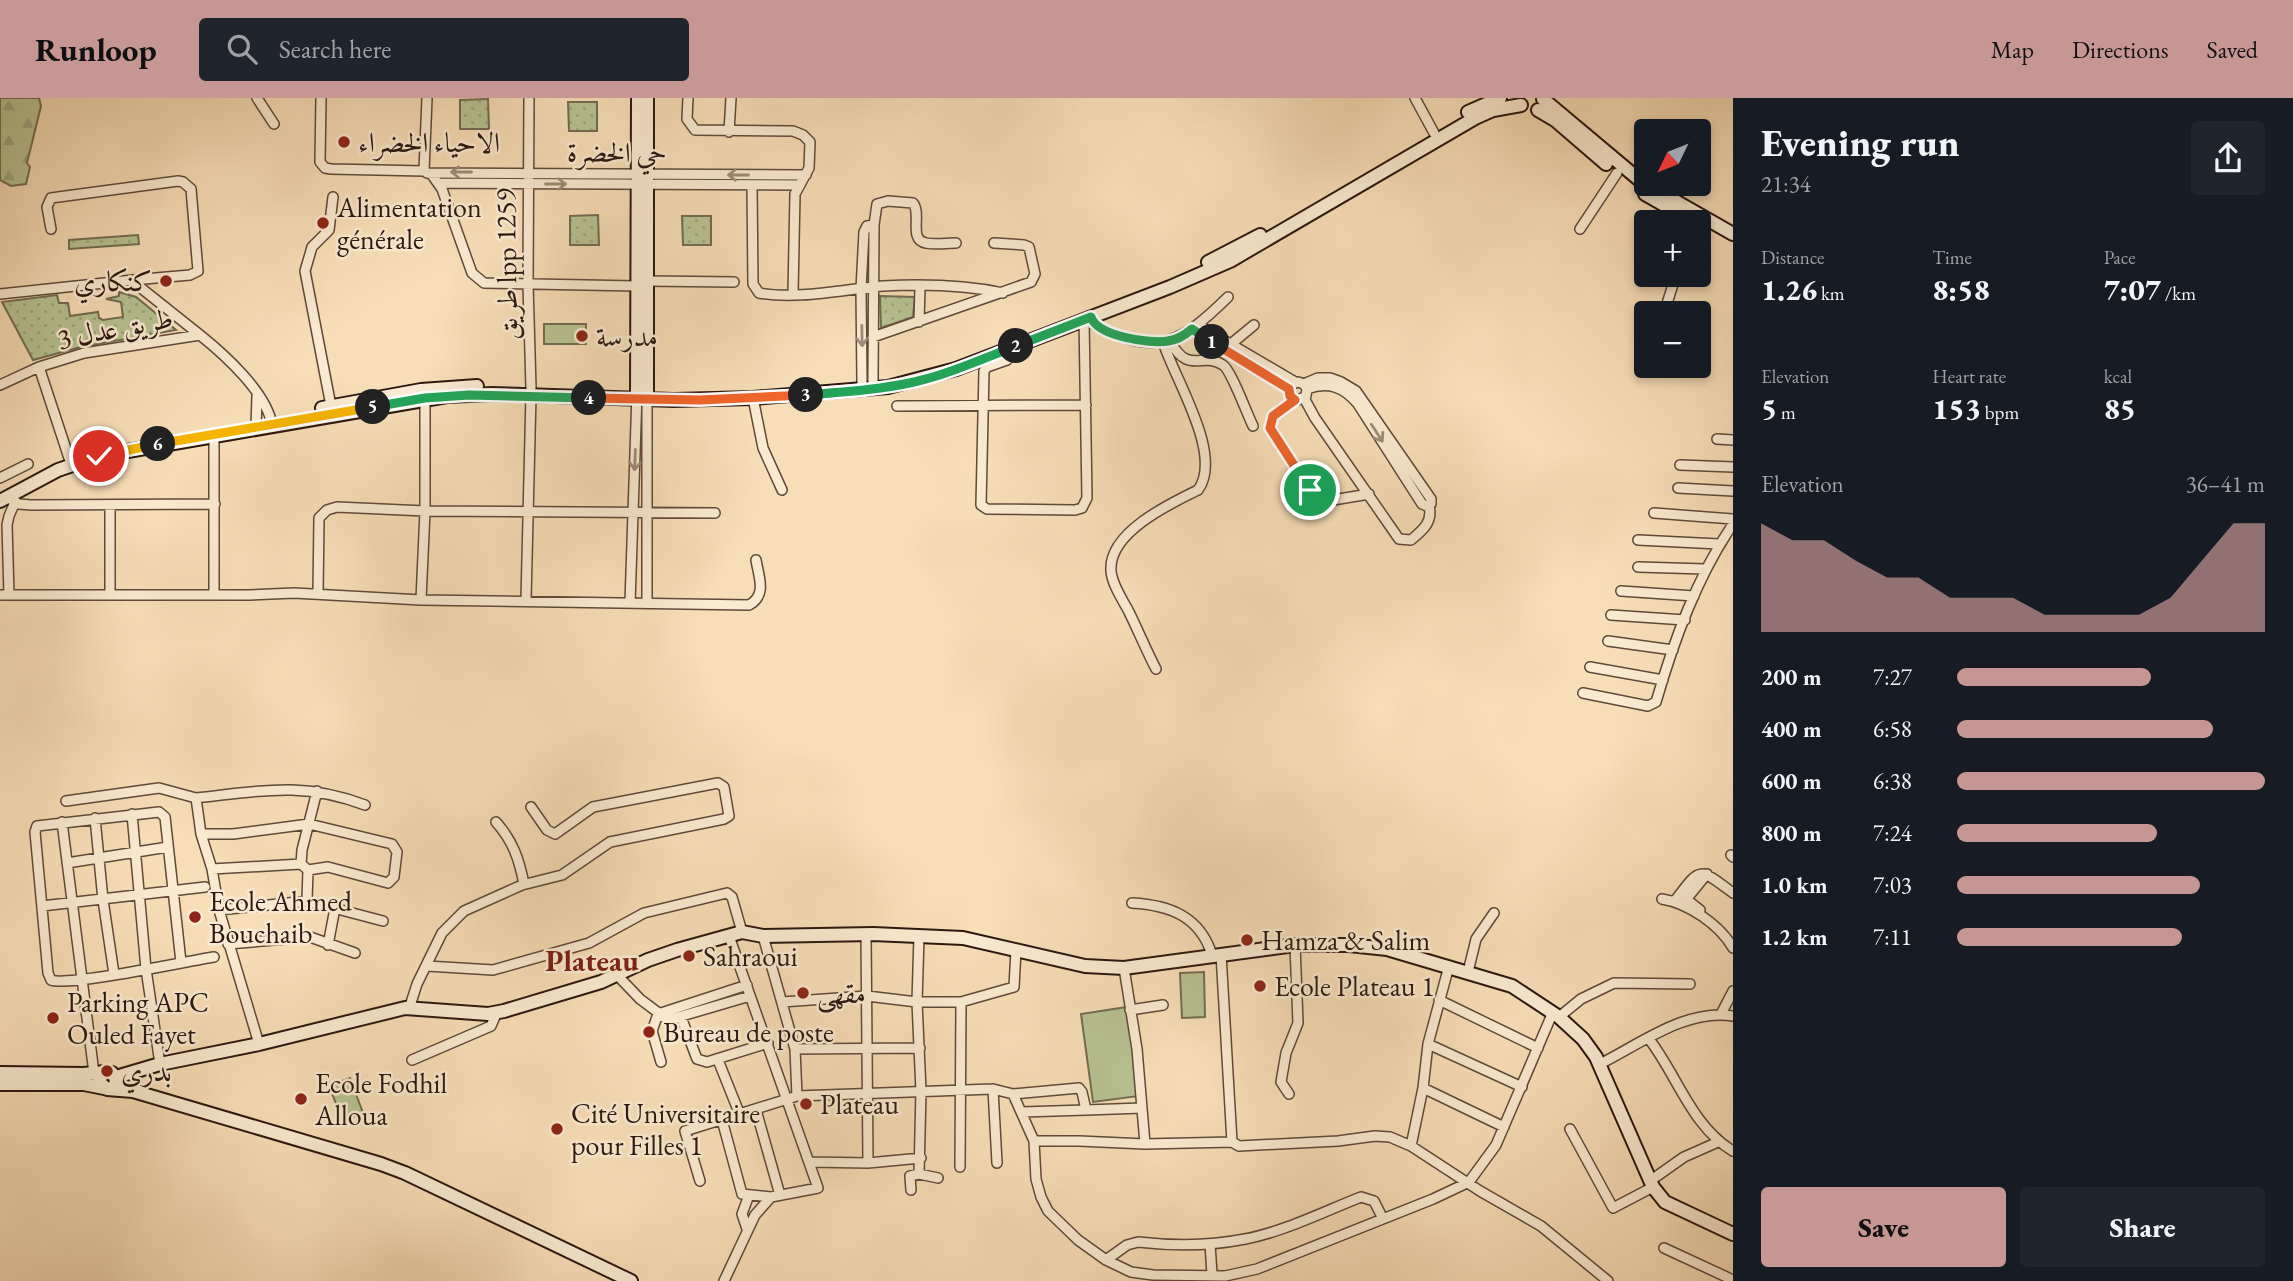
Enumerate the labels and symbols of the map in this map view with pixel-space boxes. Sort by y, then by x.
north arrow [1634,119,1712,196]
place label: الاحياء الخضراء [358,124,500,161]
street label: حي الخضرة [567,133,667,176]
marker: الاحياء الخضراء [336,134,352,150]
one-way arrow [450,165,473,179]
one-way arrow [726,168,749,182]
one-way arrow [545,177,568,191]
street label: طريق lpp 1259 [487,188,525,340]
place label: Alimentation générale [336,189,482,257]
marker: Alimentation générale [315,215,331,231]
place label: كنكاري [74,263,152,304]
marker: كنكاري [158,273,174,289]
street label: طريق عدل 3 [54,299,176,357]
place label: مدرسة [596,318,658,354]
one-way arrow [855,324,868,347]
pin: 1 [1194,324,1230,360]
marker: مدرسة [574,328,590,344]
pin: 2 [998,328,1034,364]
pin: 3 [788,378,824,412]
pin: 4 [572,380,606,416]
pin: 5 [356,390,390,424]
one-way arrow [1370,423,1384,443]
pin [69,426,129,486]
pin: 6 [140,426,176,462]
one-way arrow [628,448,641,471]
pin [1280,460,1340,520]
place label: Ecole Ahmed Bouchaib [209,883,353,951]
marker: Ecole Ahmed Bouchaib [187,909,203,925]
place label: Hamza & Salim [1261,922,1431,958]
marker: Hamza & Salim [1239,932,1255,948]
place label: Sahraoui [703,938,798,974]
district label: Plateau [545,941,639,980]
marker: Sahraoui [681,948,697,964]
place label: Ecole Plateau 1 [1274,968,1435,1004]
place label: مقهى [817,975,866,1013]
marker: Ecole Plateau 1 [1252,978,1268,994]
place label: Parking APC Ouled Fayet [67,984,209,1052]
marker: مقهى [795,985,811,1001]
marker: Parking APC Ouled Fayet [45,1010,61,1026]
place label: Bureau de poste [663,1014,834,1050]
marker: Bureau de poste [641,1024,657,1040]
place label: بدري [121,1053,172,1094]
marker: بدري [99,1063,115,1079]
place label: Ecole Fodhil Alloua [314,1065,447,1133]
place label: Plateau [820,1086,899,1122]
marker: Ecole Fodhil Alloua [293,1091,309,1107]
place label: Cité Universitaire pour Filles 1 [571,1095,760,1163]
marker: Plateau [798,1096,814,1112]
marker: Cité Universitaire pour Filles 1 [549,1121,565,1137]

